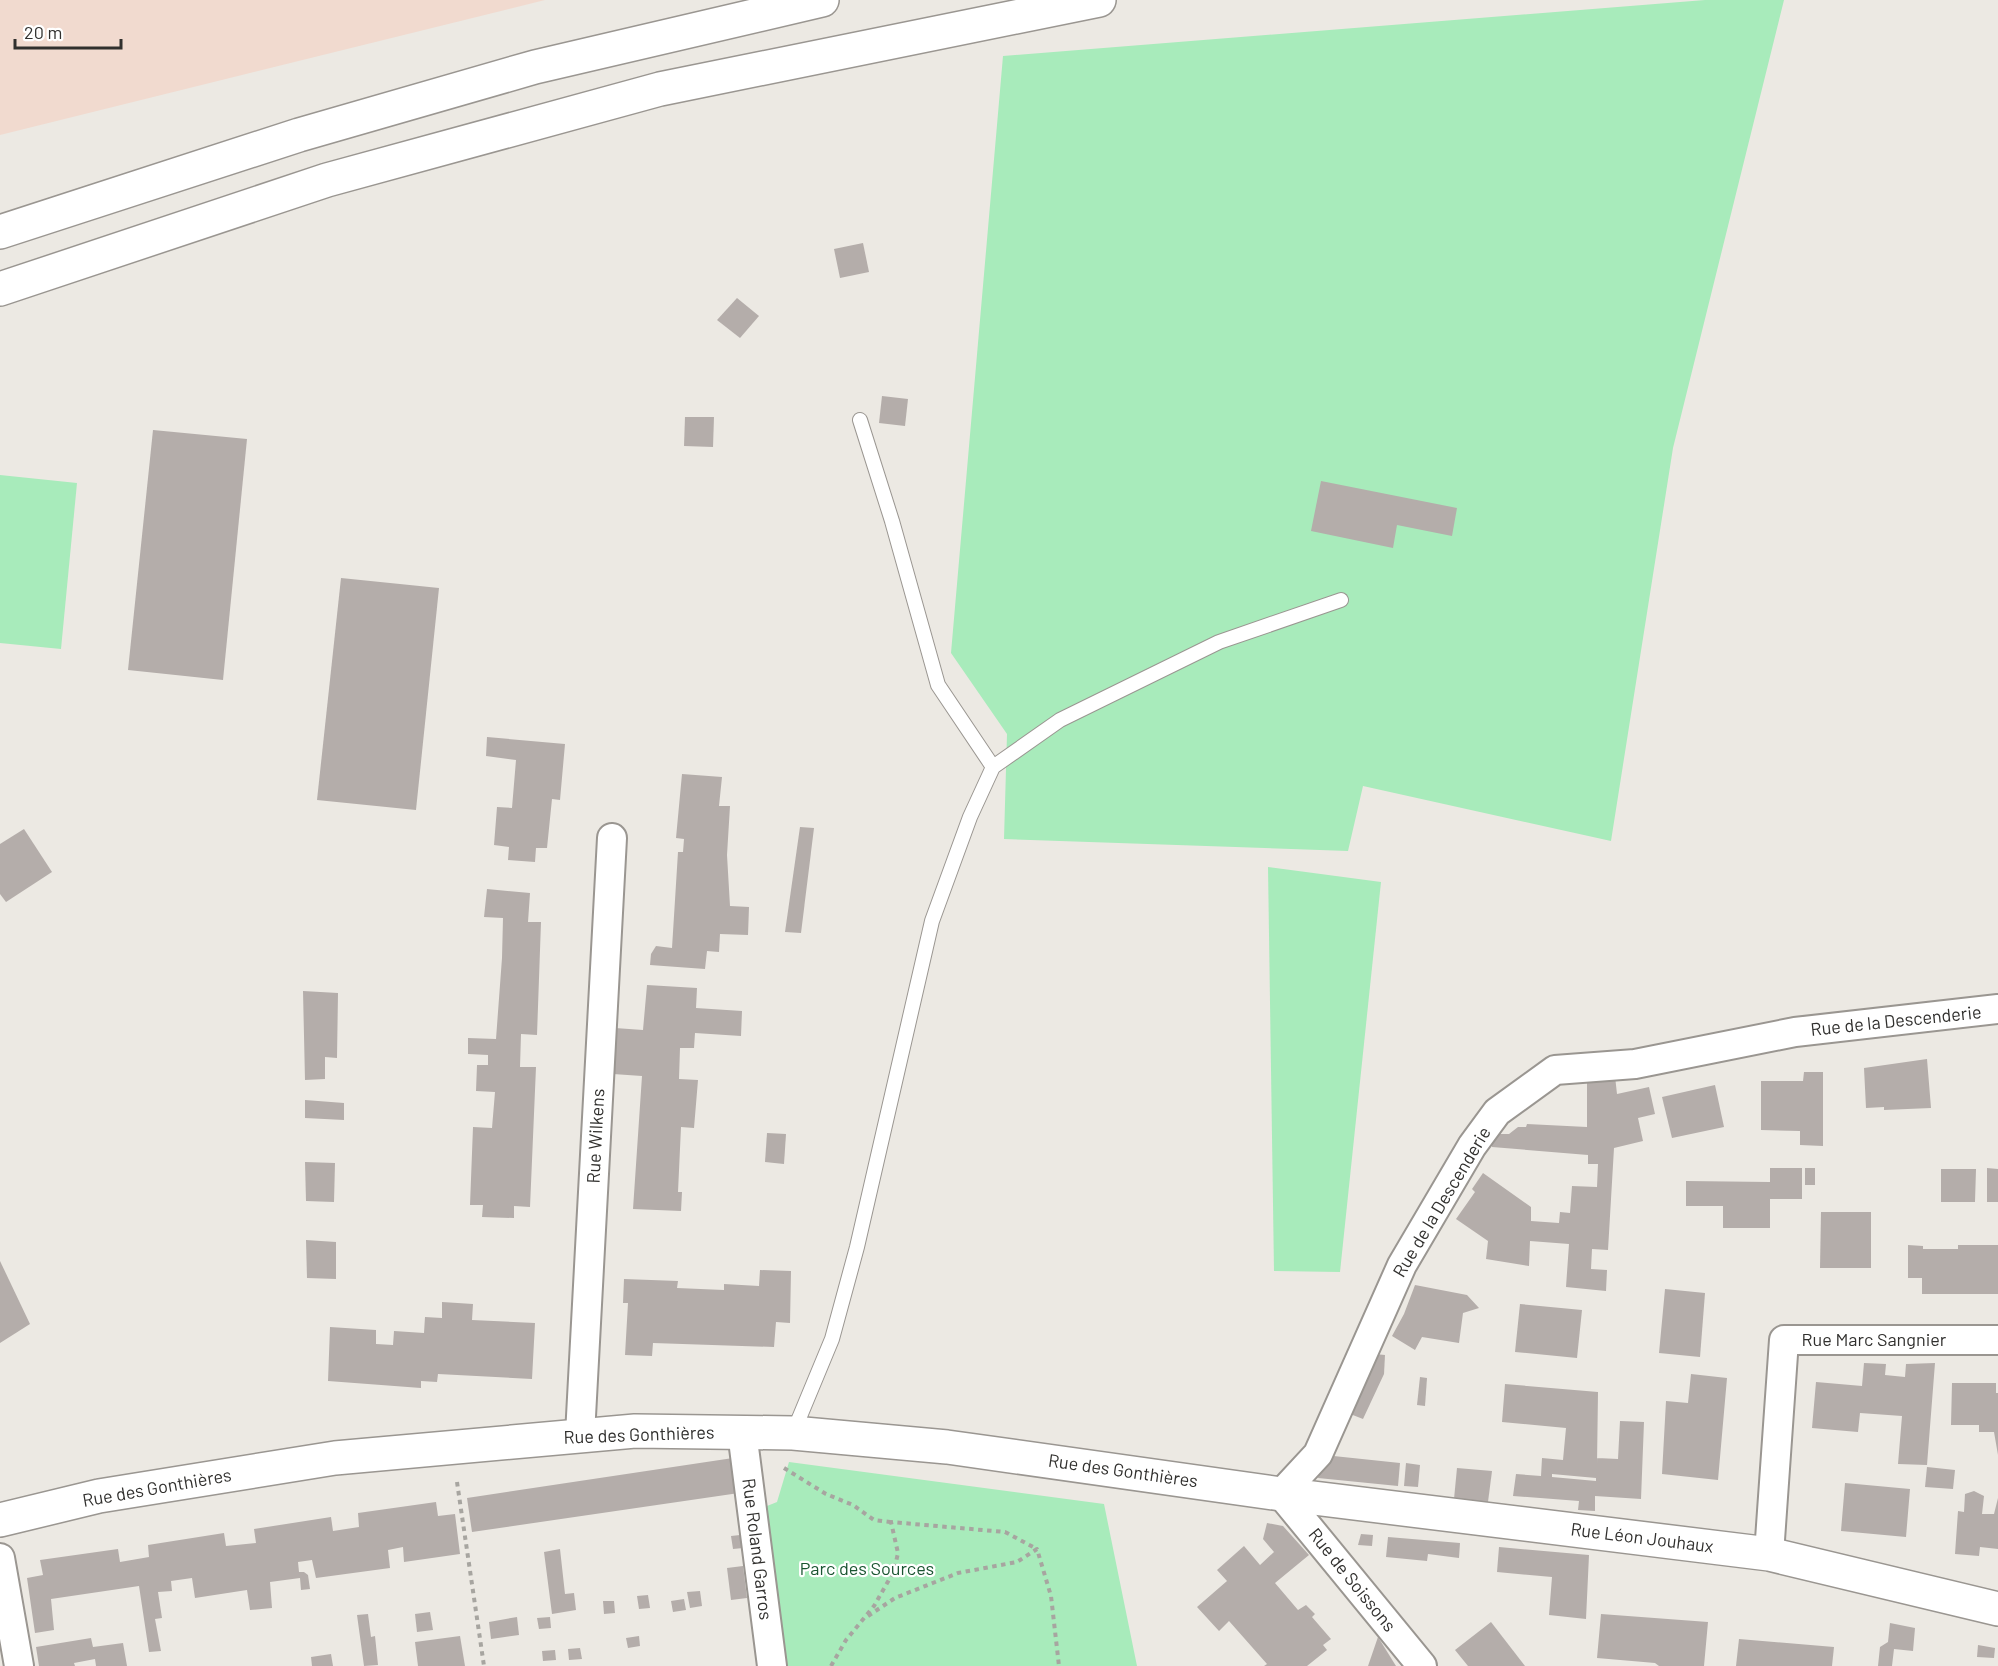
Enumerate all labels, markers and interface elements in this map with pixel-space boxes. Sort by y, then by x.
scale bar [15,12,122,50]
text: 20 m [24,21,62,43]
street label: Rue de la Descenderie [1809,1000,1982,1040]
street label: Rue Wilkens [582,1088,608,1184]
street label: Rue de la Descenderie [1388,1122,1495,1281]
street label: Rue Marc Sangnier [1802,1328,1947,1350]
street label: Rue des Gonthières [563,1420,715,1448]
street label: Rue des Gonthières [1047,1449,1199,1491]
street label: Rue des Gonthières [81,1463,233,1511]
street label: Rue Roland Garros [738,1477,778,1621]
street label: Rue Léon Jouhaux [1569,1517,1715,1557]
street label: Rue de Soissons [1304,1523,1401,1636]
park label: Parc des Sources [800,1557,934,1579]

